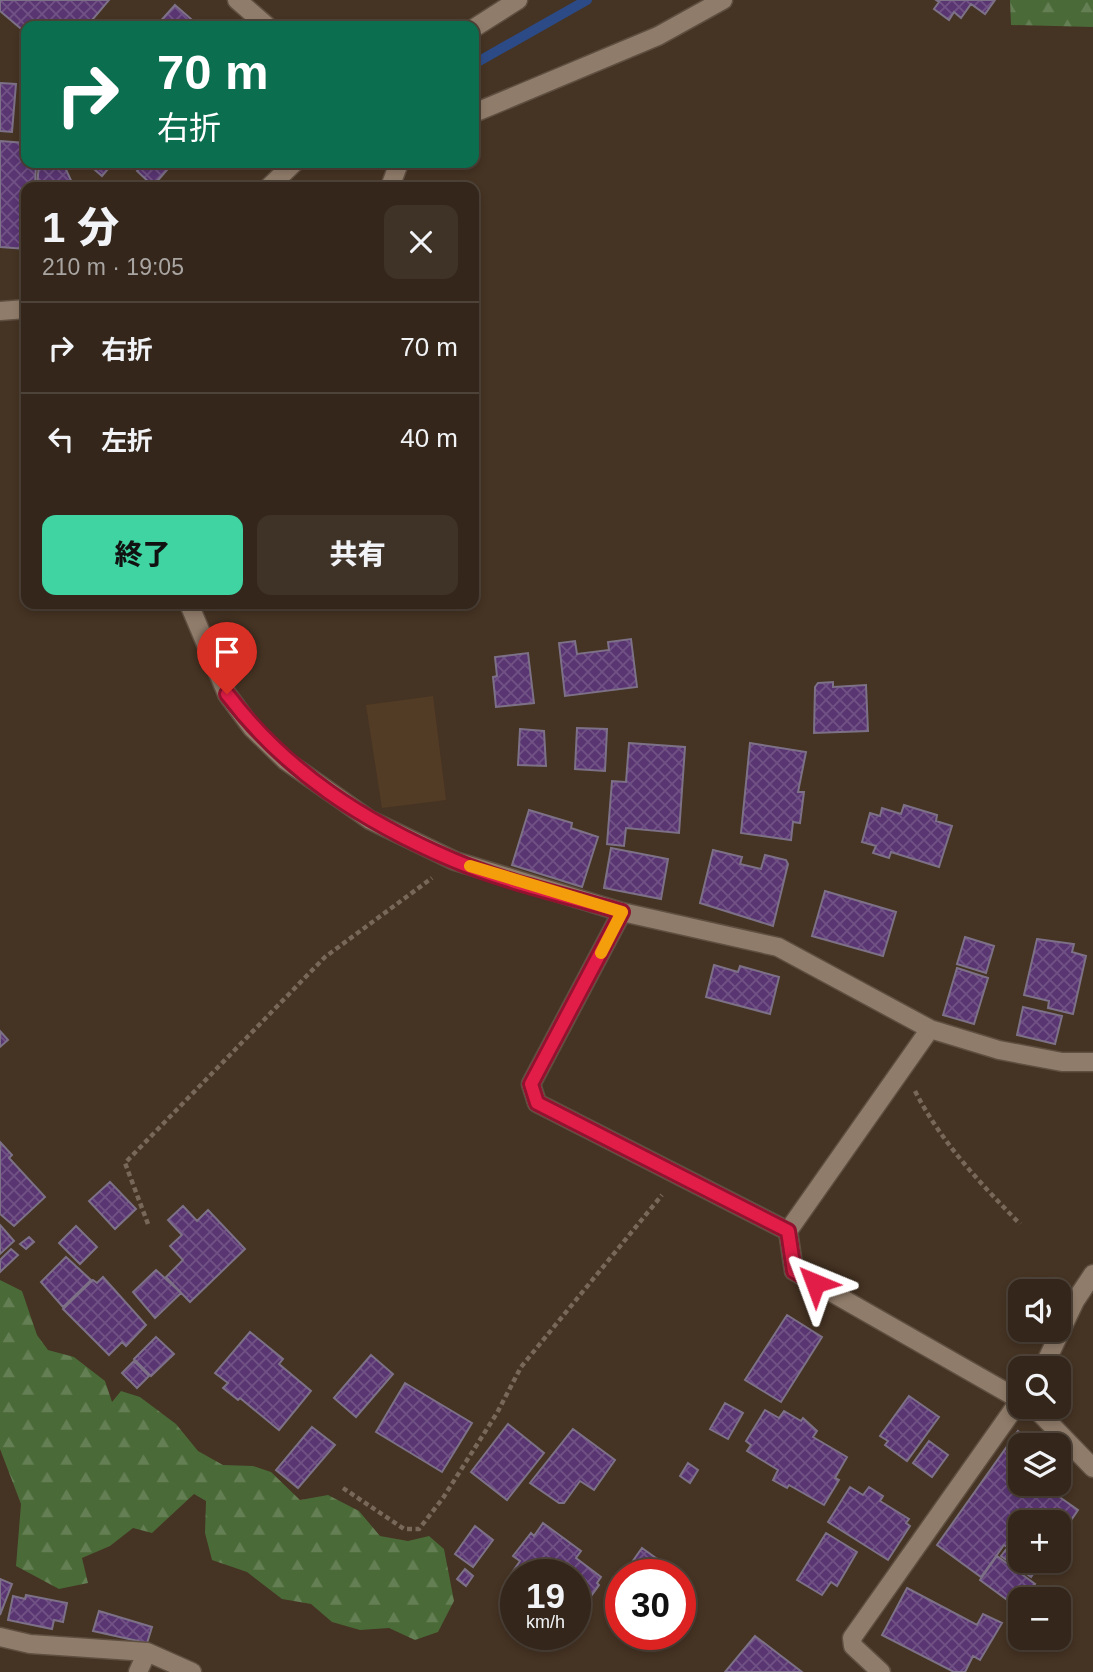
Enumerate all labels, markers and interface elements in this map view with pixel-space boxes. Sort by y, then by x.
text: 70 m [157,45,269,99]
icon: right [42,49,133,140]
text: 右折 [157,110,221,146]
text: 1 分 [42,204,119,251]
button: close [384,205,458,279]
text: 210 m · 19:05 [42,254,184,280]
icon: right [42,329,80,367]
text: 70 m [400,332,458,362]
text: 右折 [101,335,153,365]
icon: left [42,420,80,458]
text: 40 m [400,423,458,453]
text: 左折 [101,426,153,456]
button: 終了 [42,515,243,595]
button: 共有 [257,515,458,595]
pin [197,622,257,694]
icon: arrive [208,633,246,671]
position arrow [778,1246,852,1320]
map controls [1008,1279,1071,1650]
button: sound [1008,1279,1071,1342]
button: search [1008,1356,1071,1419]
button: layers [1008,1433,1071,1496]
button: + [1008,1510,1071,1573]
speed limit sign: 30 [605,1559,696,1650]
text: 19 [526,1576,565,1615]
button: − [1008,1587,1071,1650]
text: km/h [526,1612,565,1632]

